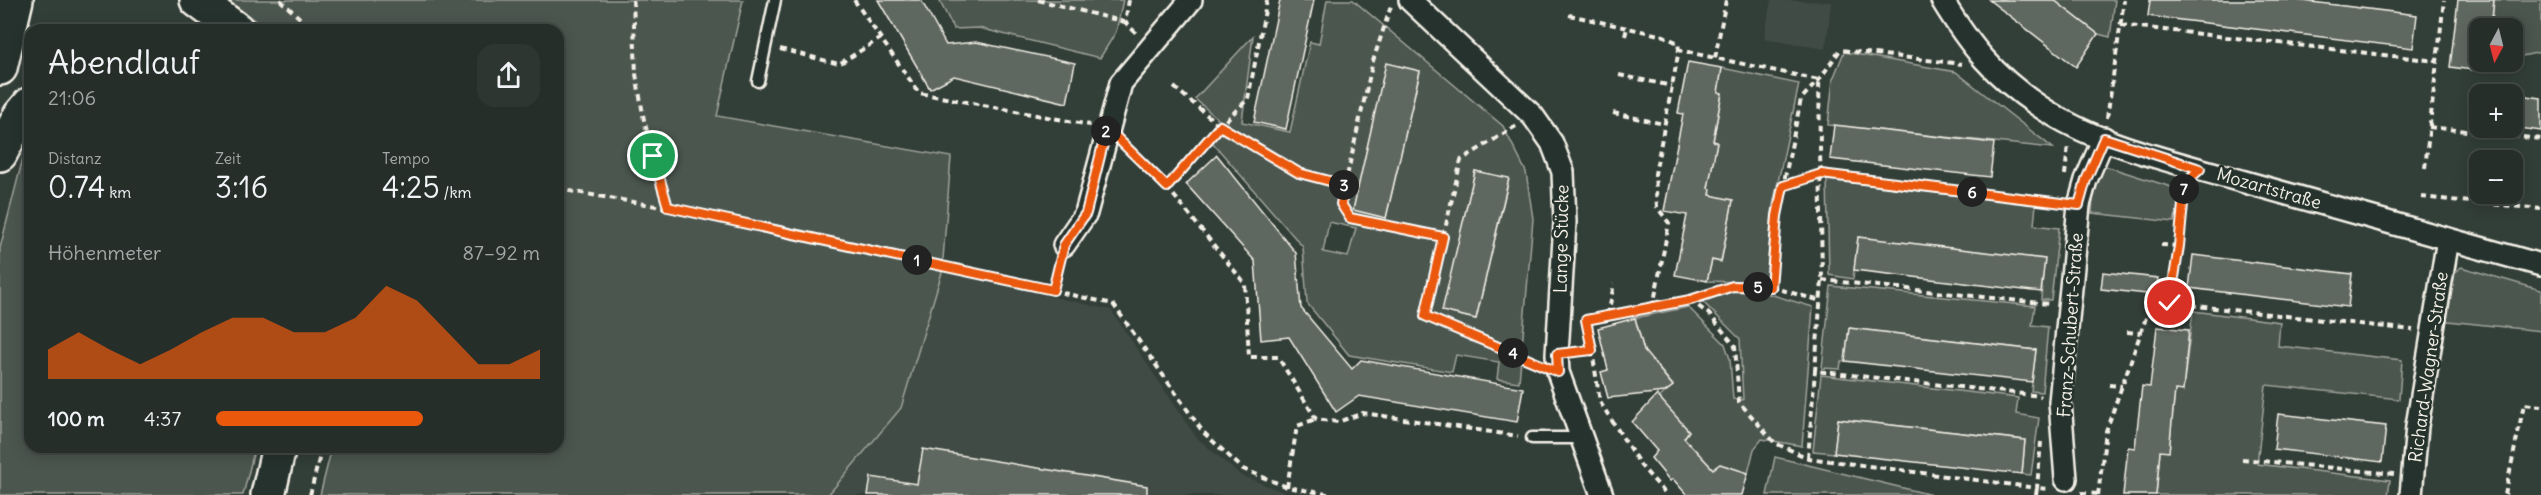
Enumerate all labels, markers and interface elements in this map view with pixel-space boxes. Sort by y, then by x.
north arrow [2469,18,2523,72]
map controls [2469,18,2523,204]
text: Abendlauf [48,41,200,83]
button: share [477,44,540,107]
button: + [2469,84,2523,138]
text: 21:06 [48,85,96,110]
pin: 2 [1091,116,1121,146]
text: 2 [1102,121,1110,141]
pin [627,130,678,181]
icon: arrive [636,139,669,172]
text: Distanz [48,148,102,168]
text: Zeit [215,148,241,168]
text: Tempo [382,148,430,168]
button: − [2469,150,2523,204]
street label: Mozartstraße [2214,162,2324,214]
text: 0.74 [48,168,105,206]
text: 3:16 [215,168,268,206]
text: 4:25 [382,168,440,206]
pin: 3 [1329,170,1359,200]
pin: 7 [2169,174,2199,204]
text: 3 [1339,175,1349,195]
pin: 6 [1957,177,1987,207]
text: 7 [2180,179,2188,199]
text: km [105,182,131,202]
text: /km [440,182,472,202]
text: 6 [1967,182,1977,202]
street label: Lange Stücke [1549,185,1573,293]
street label: Franz-Schubert-Straße [2052,232,2088,418]
text: Höhenmeter [48,240,161,265]
text: 87–92 m [463,240,540,265]
pin: 1 [902,245,932,275]
text: 1 [914,250,920,270]
street label: Richard-Wagner-Straße [2403,270,2453,464]
pin: 5 [1743,272,1773,302]
text: 5 [1753,277,1763,297]
pin [2144,277,2195,328]
icon: check [2153,286,2186,319]
pin: 4 [1498,338,1528,368]
text: 4 [1508,343,1518,363]
text: 100 m [48,406,105,431]
text: 4:37 [144,406,181,431]

